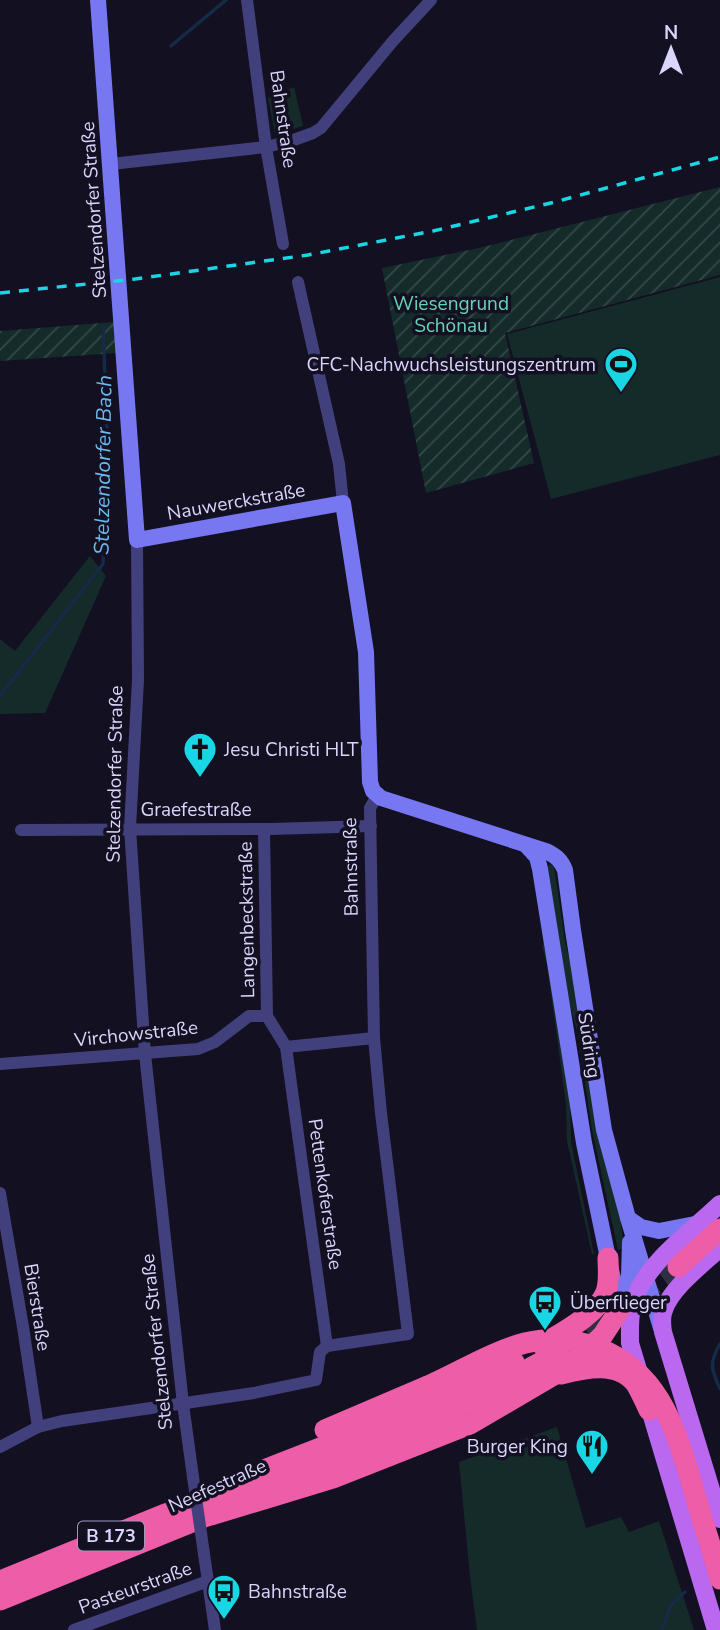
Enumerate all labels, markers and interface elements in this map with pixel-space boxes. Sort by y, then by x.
north arrow [636,14,706,84]
text: N [664,20,678,46]
street label: Bahnstraße [263,68,303,170]
street label: Stelzendorfer Straße [75,121,113,299]
park label: Wiesengrund Schönau [393,291,509,339]
sports icon: CFC-Nachwuchsleistungszentrum [602,345,640,394]
place label: CFC-Nachwuchsleistungszentrum [307,352,596,378]
water label: Stelzendorfer Bach [87,375,119,555]
street label: Nauwerckstraße [165,477,307,527]
street label: Stelzendorfer Straße [100,685,130,863]
church icon: Jesu Christi HLT [181,730,219,779]
place label: Jesu Christi HLT [223,737,359,763]
street label: Graefestraße [140,797,252,823]
street label: Bahnstraße [337,817,365,917]
street label: Langenbeckstraße [233,841,261,999]
street label: Südring [571,1010,607,1080]
street label: Virchowstraße [72,1015,199,1054]
street label: Pettenkoferstraße [302,1117,348,1271]
street label: Stelzendorfer Straße [135,1252,179,1431]
street label: Bierstraße [17,1261,57,1353]
bus stop icon: Überflieger [526,1283,564,1332]
place label: Überflieger [570,1290,667,1316]
restaurant icon: Burger King [573,1427,611,1476]
place label: Burger King [467,1434,568,1460]
street label: Neefestraße [164,1453,271,1519]
road number: B 173 [78,1521,144,1550]
street label: Pasteurstraße [75,1555,196,1621]
bus stop icon: Bahnstraße [205,1572,243,1621]
place label: Bahnstraße [248,1579,347,1605]

